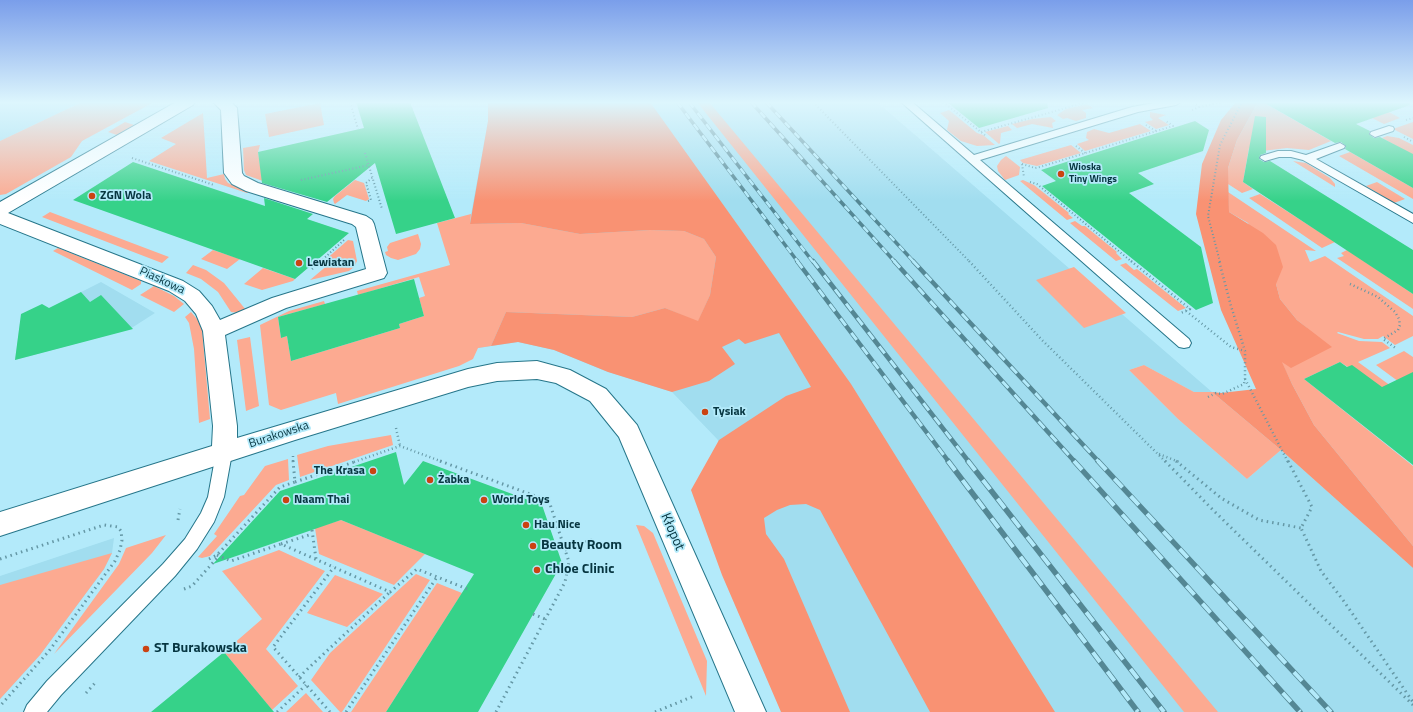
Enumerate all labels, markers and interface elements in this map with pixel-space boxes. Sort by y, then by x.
place label: Wioska Tiny Wings [1069,162,1117,186]
marker: Wioska Tiny Wings [1056,169,1066,179]
place label: ZGN Wola [100,189,151,203]
marker: ZGN Wola [87,191,97,201]
place label: Lewiatan [307,256,354,270]
marker: Lewiatan [294,258,304,268]
street label: Piaskowa [137,264,187,298]
place label: Tysiak [713,405,746,419]
marker: Tysiak [700,407,710,417]
street label: Burakowska [247,419,311,451]
place label: The Krasa [314,464,365,478]
marker: The Krasa [368,466,378,476]
place label: Żabka [438,473,469,487]
marker: Żabka [425,475,435,485]
place label: Naam Thai [294,493,349,507]
place label: World Toys [492,493,550,507]
marker: Naam Thai [281,495,291,505]
marker: World Toys [479,495,489,505]
street label: Kłopot [656,511,688,553]
place label: Hau Nice [534,518,580,532]
marker: Hau Nice [521,520,531,530]
place label: Beauty Room [541,538,622,554]
marker: Beauty Room [528,541,538,551]
place label: Chloe Clinic [545,562,614,578]
marker: Chloe Clinic [532,565,542,575]
place label: ST Burakowska [154,641,247,657]
marker: ST Burakowska [141,644,151,654]

